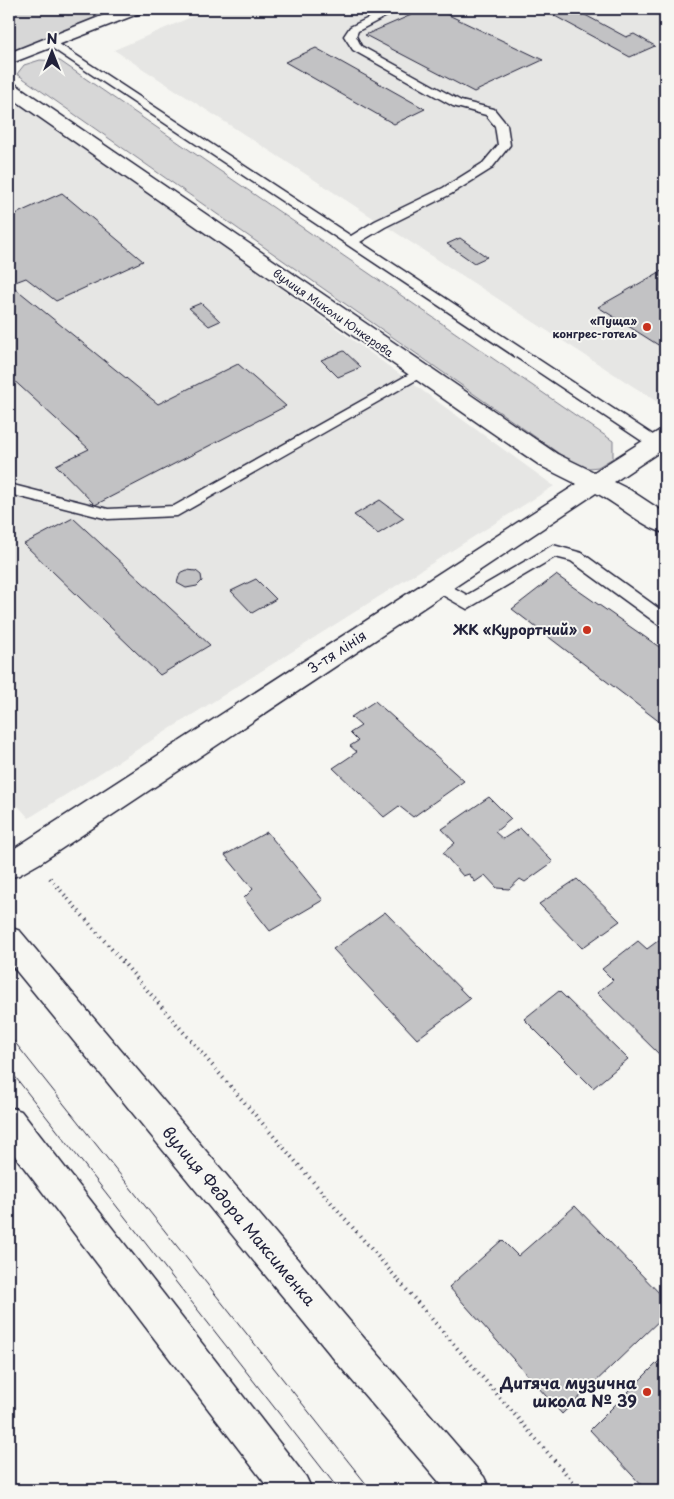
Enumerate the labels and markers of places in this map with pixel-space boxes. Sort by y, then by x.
place label: «Пуща» конгрес-готель [553,312,637,342]
marker: «Пуща» конгрес-готель [641,321,653,333]
place label: ЖК «Курортний» [452,619,578,640]
marker: ЖК «Курортний» [581,624,593,636]
place label: Дитяча музична школа № 39 [499,1370,637,1412]
marker: Дитяча музична школа № 39 [641,1386,653,1398]

